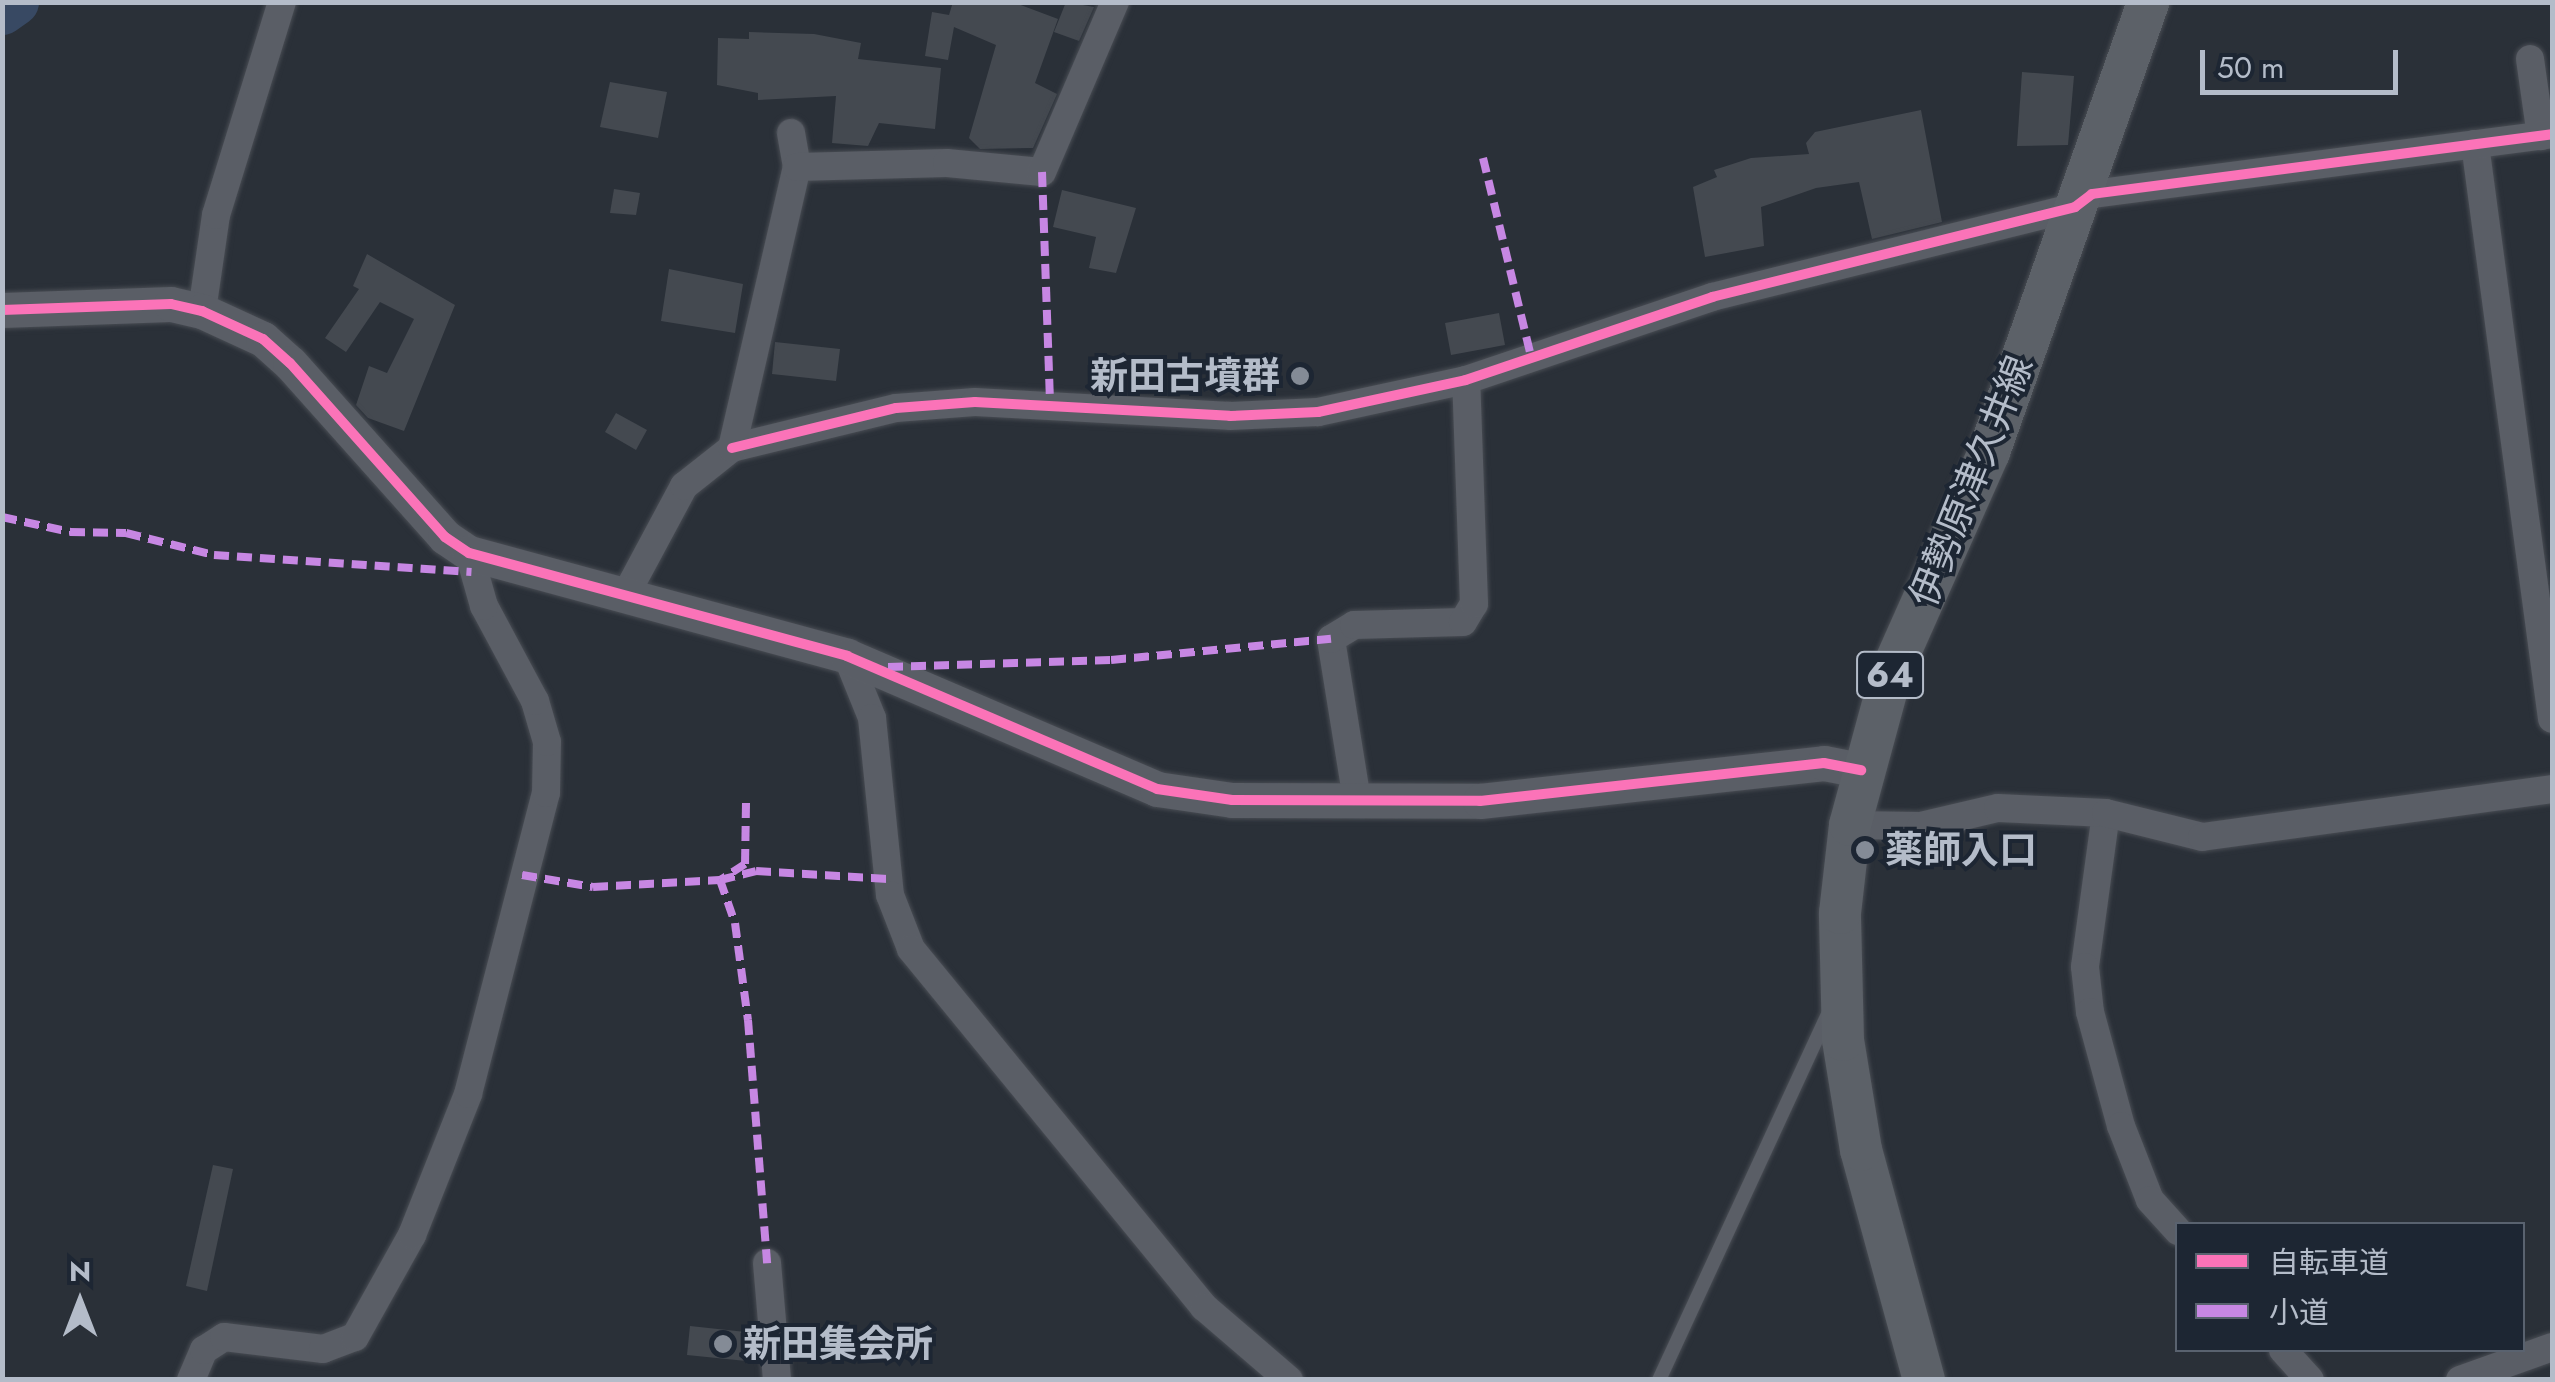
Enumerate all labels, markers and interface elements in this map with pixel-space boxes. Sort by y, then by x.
scale bar [2205,30,2402,92]
text: 50 m [2217,46,2284,89]
street label: 伊勢原津久井線 [1900,349,2042,613]
place label: 新田古墳群 [1090,353,1280,399]
marker: 新田古墳群 [1289,365,1311,387]
road number: 64 [1855,645,1925,705]
place label: 薬師入口 [1885,827,2037,873]
marker: 薬師入口 [1854,839,1876,861]
legend [2175,1222,2525,1352]
text: 自転車道 [2269,1241,2389,1284]
text: N [69,1251,91,1292]
north arrow [30,1252,130,1352]
text: 小道 [2269,1291,2329,1334]
place label: 新田集会所 [743,1321,933,1367]
marker: 新田集会所 [712,1333,734,1355]

